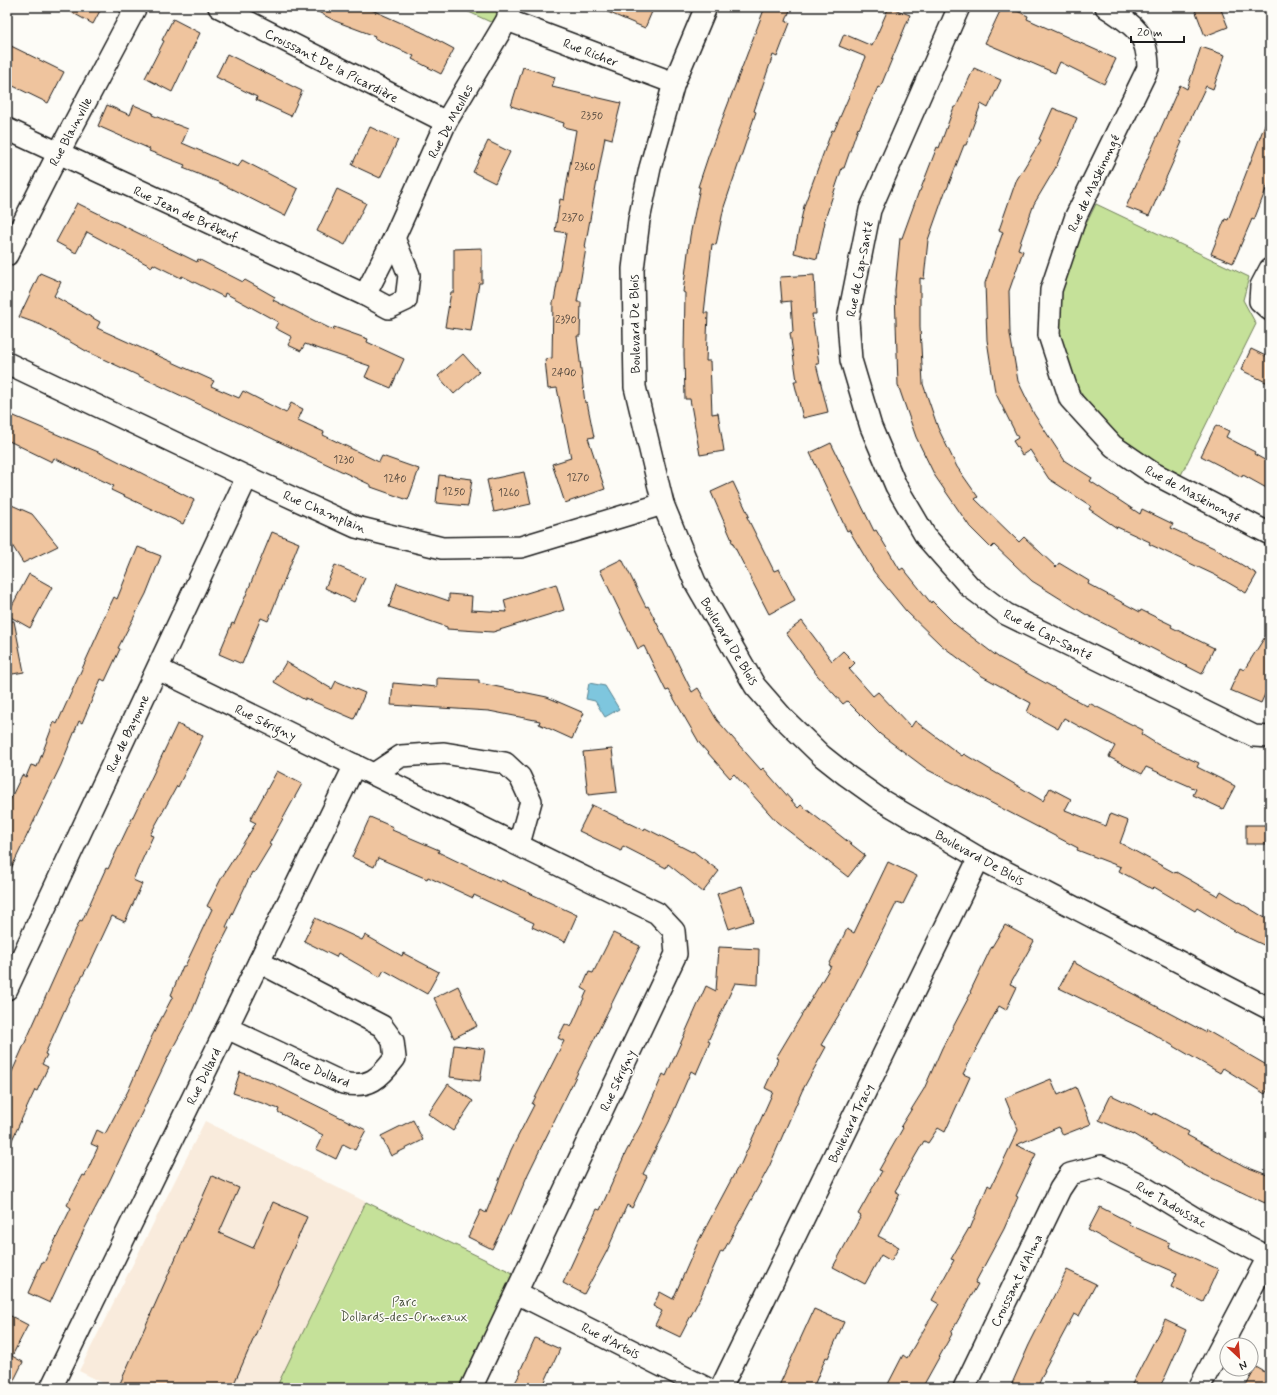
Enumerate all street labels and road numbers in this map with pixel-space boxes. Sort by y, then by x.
street label: Croissant De la Picardière [262,25,401,107]
street label: Rue Richer [560,35,621,72]
street label: Rue De Meulles [425,82,478,162]
street label: Rue Blainville [46,94,97,169]
street label: Rue de Maskinongé [1064,132,1124,235]
street label: Rue Jean de Brébeuf [130,183,241,246]
street label: Rue de Cap-Santé [843,220,878,318]
street label: Boulevard De Blois [626,274,645,374]
street label: Rue de Maskinongé [1142,462,1243,527]
street label: Rue Champlain [280,487,369,538]
street label: Boulevard De Blois [696,595,762,689]
street label: Rue de Cap-Santé [1000,606,1094,665]
street label: Rue de Bayonne [103,692,154,775]
street label: Rue Sérigny [231,701,299,747]
street label: Boulevard De Blois [932,827,1027,890]
street label: Rue Dollard [183,1045,225,1108]
street label: Rue Sérigny [597,1047,642,1115]
street label: Place Dollard [281,1049,352,1092]
street label: Boulevard Tracy [825,1081,878,1166]
street label: Rue Tadoussac [1133,1178,1210,1233]
street label: Croissant d'Alma [988,1231,1047,1330]
street label: Rue d'Artois [578,1319,642,1363]

